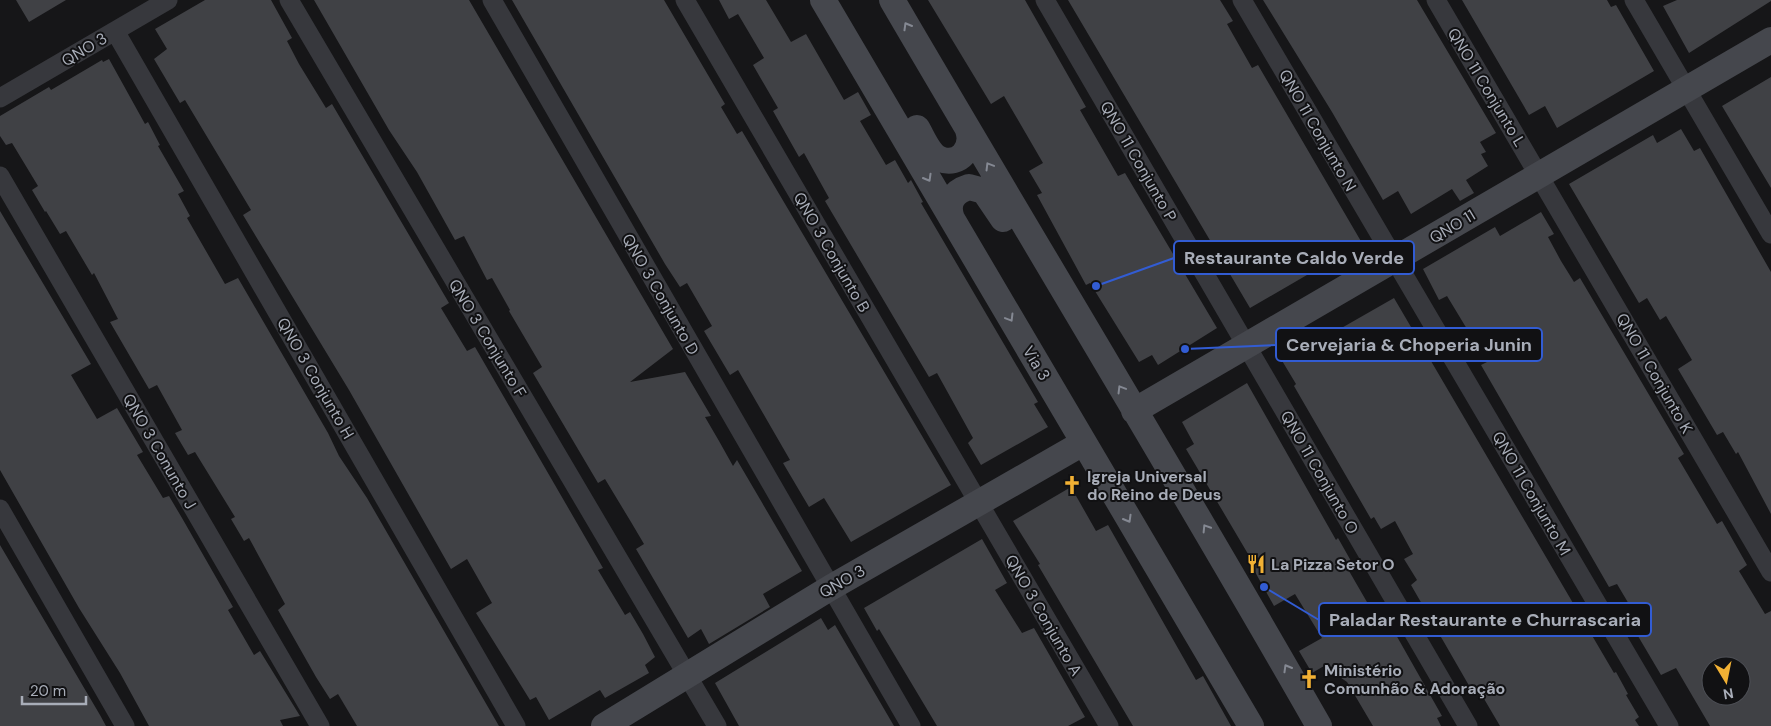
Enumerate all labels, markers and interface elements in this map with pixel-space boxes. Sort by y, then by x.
one-way arrow [904,22,914,31]
street label: QNO 11 Conjunto L [1443,24,1530,150]
street label: QNO 3 [58,28,111,71]
street label: QNO 11 Conjunto N [1274,65,1361,195]
street label: QNO 11 Conjunto P [1096,97,1182,225]
one-way arrow [986,162,996,171]
one-way arrow [921,173,931,182]
street label: QNO 3 Conjunto B [789,188,875,316]
street label: QNO 11 [1425,205,1479,248]
street label: QNO 3 Conjunto D [617,230,704,359]
callout: Restaurante Caldo Verde [1174,241,1414,274]
text: Restaurante Caldo Verde [1184,246,1404,270]
street label: QNO 3 Conjunto F [444,275,531,402]
street label: QNO 11 Conjunto K [1612,309,1698,437]
one-way arrow [1003,313,1013,322]
street label: QNO 3 Conjunto H [272,314,359,443]
callout: Cervejaria & Choperia Junin [1276,328,1542,361]
text: Cervejaria & Choperia Junin [1286,333,1532,357]
street label: Via 3 [1018,342,1055,385]
one-way arrow [1117,385,1127,394]
street label: QNO 3 Conunto J [118,390,201,513]
street label: QNO 11 Conjunto O [1276,407,1363,538]
street label: QNO 11 Conjunto M [1487,427,1576,559]
place label: Igreja Universal do Reino de Deus [1087,466,1221,505]
church icon: Igreja Universal do Reino de Deus [1061,474,1083,496]
one-way arrow [1121,513,1131,522]
one-way arrow [1202,524,1212,533]
street label: QNO 3 Conjunto A [1000,551,1087,680]
restaurant icon: La Pizza Setor O [1245,553,1267,575]
place label: La Pizza Setor O [1271,554,1395,575]
street label: QNO 3 [816,560,869,603]
callout: Paladar Restaurante e Churrascaria [1319,603,1651,636]
text: Paladar Restaurante e Churrascaria [1329,608,1641,632]
north arrow [1701,656,1751,706]
place label: Ministério Comunhão & Adoração [1324,660,1505,699]
one-way arrow [1283,665,1293,674]
church icon: Ministério Comunhão & Adoração [1298,668,1320,690]
scale bar [22,674,86,706]
text: 20 m [30,681,66,701]
text: N [1722,684,1735,704]

